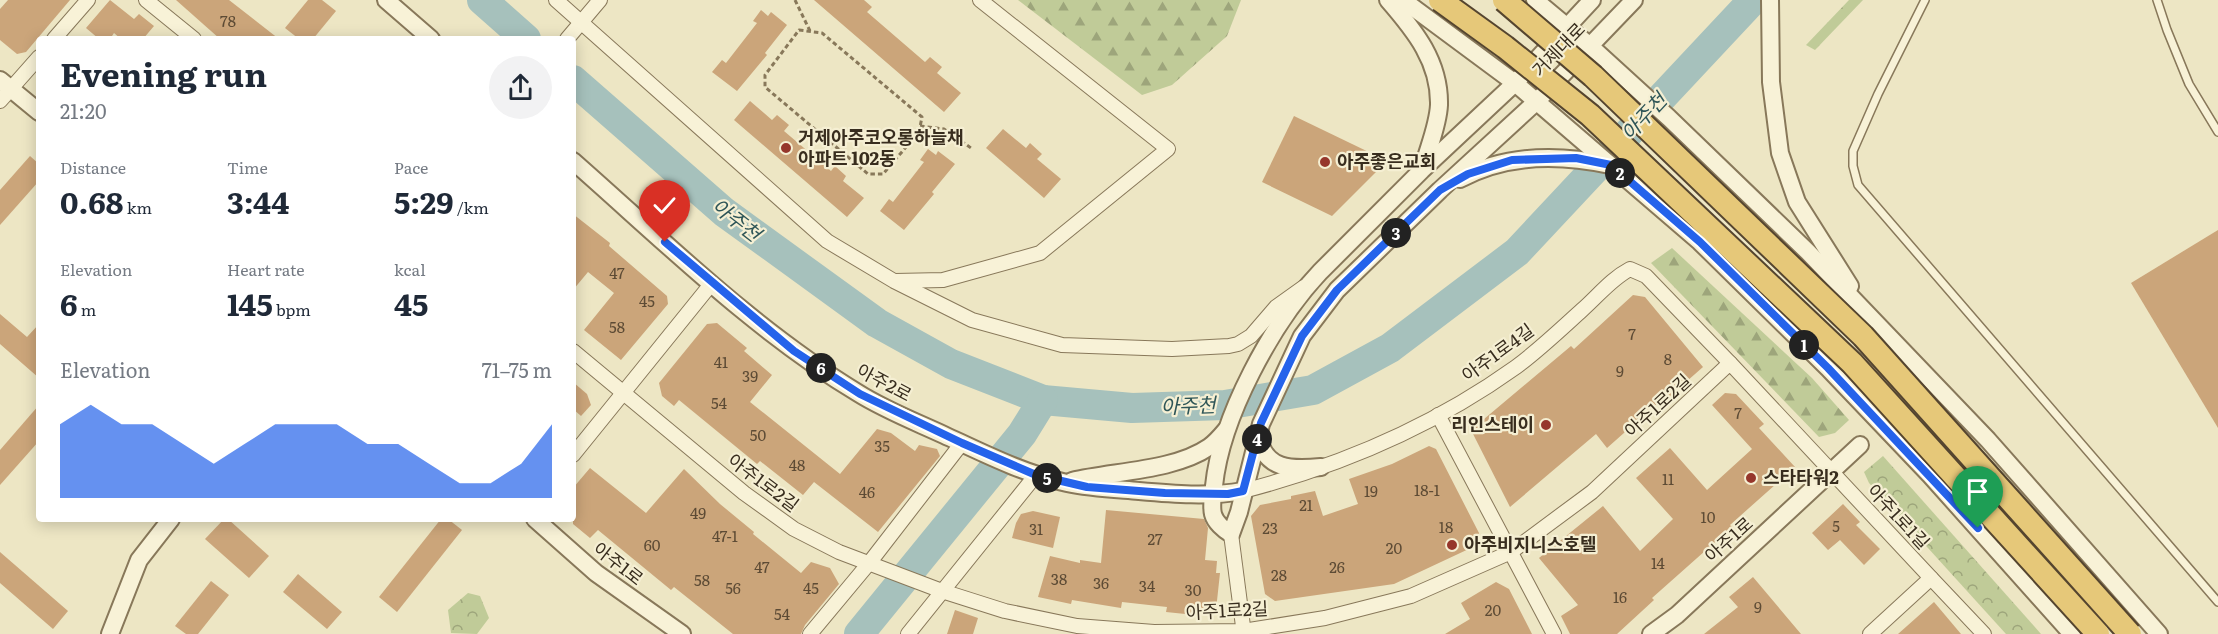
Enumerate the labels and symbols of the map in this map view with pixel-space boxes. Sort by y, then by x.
house number: 78 [220,9,236,32]
street label: 거제대로 [1525,16,1591,82]
water label: 아주천 [1613,83,1674,146]
place label: 거제아주코오롱하늘채 아파트 102동 [798,123,964,171]
marker: 거제아주코오롱하늘채 아파트 102동 [779,141,793,155]
place label: 아주좋은교회 [1337,147,1436,174]
marker: 아주좋은교회 [1318,155,1332,169]
pin: 2 [1605,158,1635,188]
pin [639,180,690,242]
water label: 아주천 [706,190,770,249]
pin: 3 [1381,218,1411,248]
house number: 47 [609,261,625,284]
house number: 45 [639,289,655,312]
house number: 58 [609,315,625,338]
street label: 아주1로4길 [1455,316,1539,387]
house number: 7 [1628,322,1636,345]
pin: 1 [1789,330,1819,360]
house number: 8 [1664,347,1672,370]
house number: 41 [714,350,728,373]
pin: 6 [806,353,836,383]
street label: 아주2로 [852,356,917,407]
house number: 9 [1616,359,1624,382]
house number: 39 [742,364,758,387]
street label: 아주1로2길 [1618,367,1696,443]
water label: 아주천 [1160,388,1219,420]
house number: 54 [711,391,727,414]
house number: 7 [1734,401,1742,424]
place label: 리인스테이 [1451,410,1534,437]
marker: 리인스테이 [1539,418,1553,432]
house number: 50 [750,423,766,446]
pin: 4 [1242,424,1272,454]
house number: 35 [874,434,890,457]
street label: 아주1로2길 [723,446,805,517]
house number: 48 [789,453,805,476]
pin: 5 [1032,463,1062,493]
place label: 스타타워2 [1763,463,1839,490]
pin [1952,466,2003,528]
house number: 11 [1662,467,1674,490]
marker: 스타타워2 [1744,471,1758,485]
street label: 아주1로1길 [1862,477,1937,555]
house number: 18-1 [1414,478,1440,501]
house number: 19 [1364,479,1378,502]
house number: 46 [859,480,875,503]
house number: 21 [1299,493,1313,516]
house number: 49 [690,501,706,524]
house number: 10 [1701,505,1716,528]
street label: 아주1로 [1698,510,1758,568]
house number: 5 [1832,514,1840,537]
house number: 18 [1439,515,1453,538]
house number: 23 [1262,516,1278,539]
house number: 31 [1029,517,1043,540]
house number: 47-1 [712,524,738,547]
house number: 27 [1147,527,1163,550]
place label: 아주비지니스호텔 [1464,530,1596,557]
house number: 60 [644,533,661,556]
street label: 아주1로 [588,535,650,591]
house number: 20 [1386,536,1402,559]
marker: 아주비지니스호텔 [1445,538,1459,552]
house number: 14 [1651,551,1665,574]
house number: 47 [754,555,770,578]
house number: 26 [1329,555,1345,578]
house number: 28 [1271,563,1287,586]
house number: 38 [1051,567,1067,590]
house number: 58 [694,568,710,591]
house number: 36 [1093,571,1109,594]
house number: 34 [1139,574,1155,597]
house number: 56 [725,576,741,599]
house number: 45 [803,576,819,599]
house number: 30 [1185,578,1202,601]
house number: 16 [1613,585,1627,608]
street label: 아주1로2길 [1185,594,1269,625]
house number: 9 [1754,595,1762,618]
house number: 20 [1485,598,1501,621]
house number: 54 [774,602,790,625]

